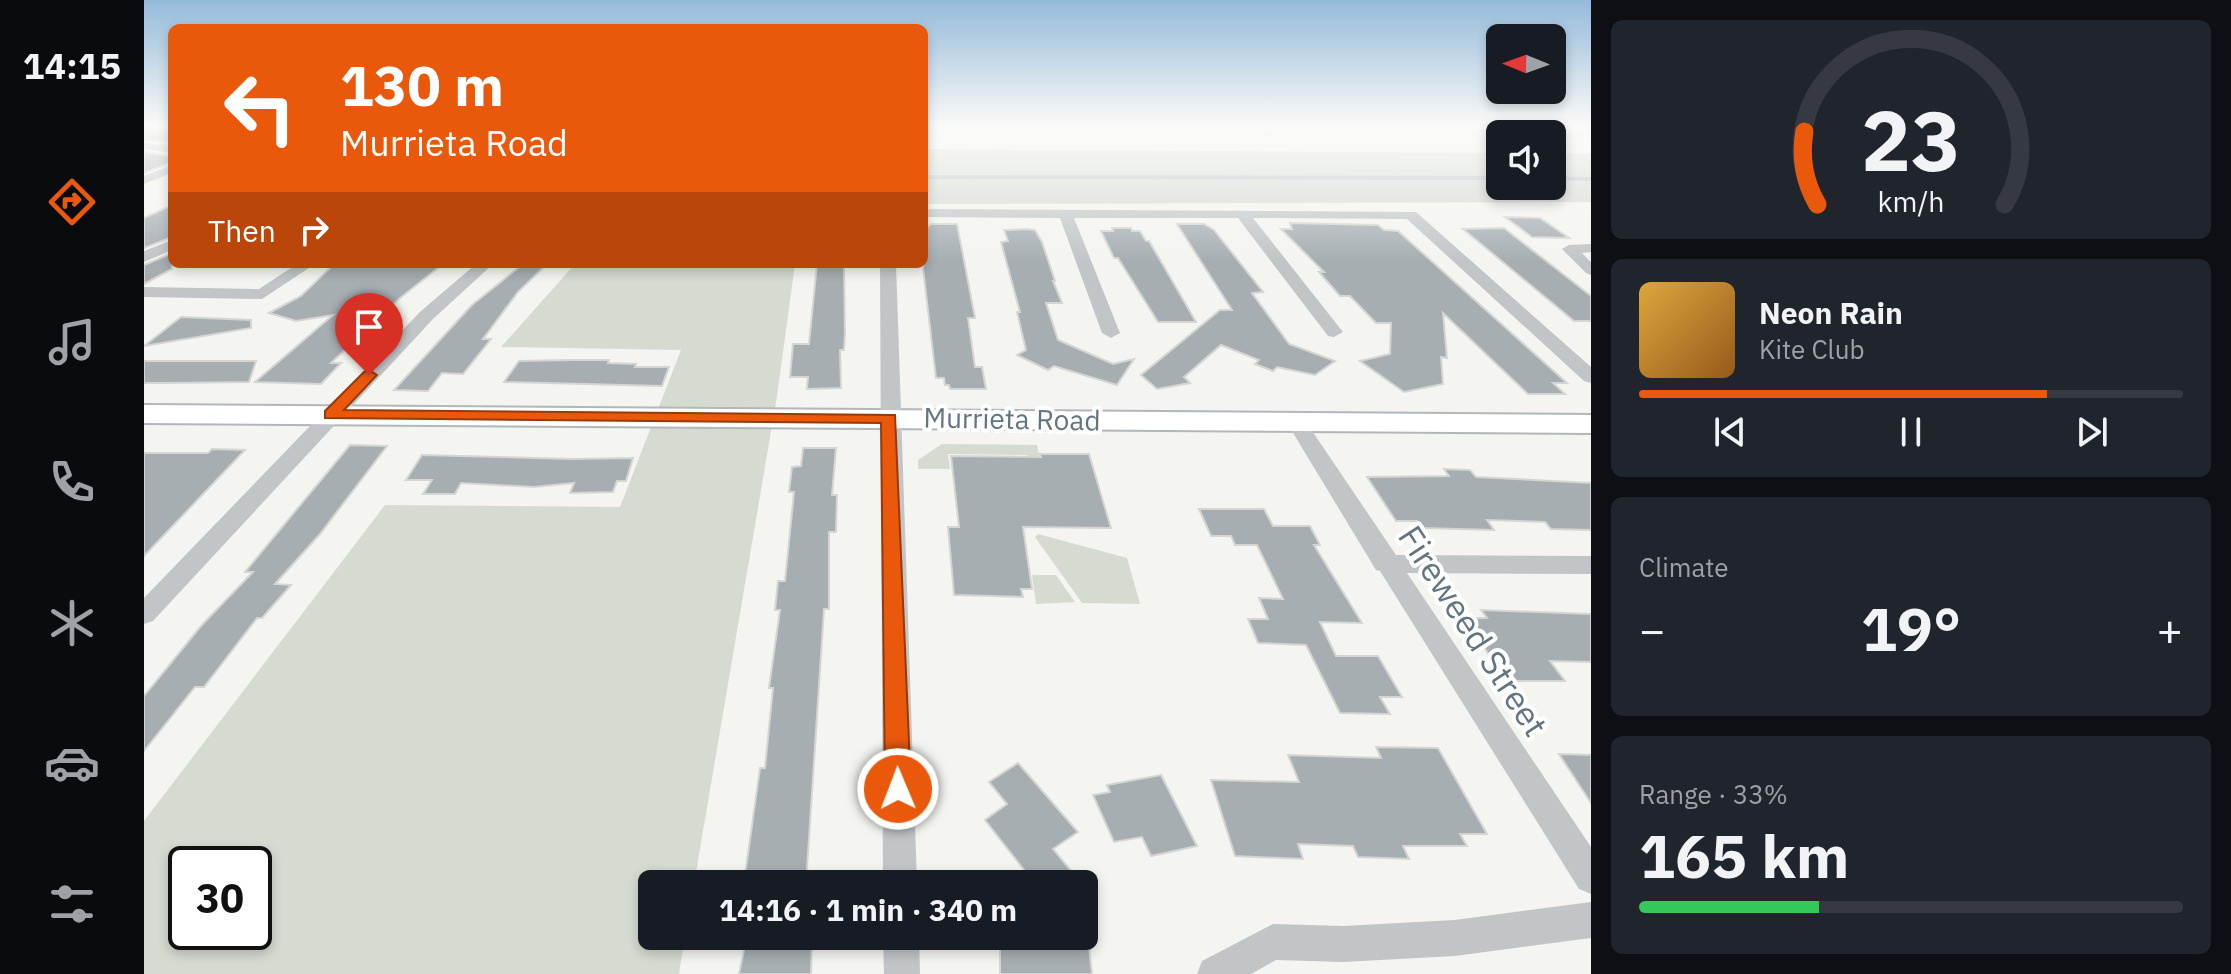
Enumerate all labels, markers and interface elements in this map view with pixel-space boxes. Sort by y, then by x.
north arrow [1486,24,1566,104]
map controls [1486,24,1566,200]
text: 14:15 [23,42,121,89]
text: 130 m [340,49,504,121]
icon: left [208,56,312,160]
text: 23 [1861,86,1961,194]
text: Murrieta Road [340,119,568,166]
button: sound [1486,120,1566,200]
icon: directions [44,174,100,230]
text: km/h [1877,183,1945,220]
icon: right [292,208,336,252]
text: Then [208,211,276,250]
pin [335,293,403,375]
text: Neon Rain [1759,293,1903,332]
icon: arrive [347,305,391,349]
icon: music [44,314,100,370]
text: Kite Club [1759,332,1864,366]
street label: Murrieta Road [923,398,1101,439]
icon: previous [1708,410,1752,454]
icon: pause [1889,410,1933,454]
icon: next [2070,410,2114,454]
icon: phone [44,454,100,510]
street label: Fireweed Street [1389,517,1558,744]
text: Climate [1639,550,1729,584]
text: 19° [1861,589,1961,668]
icon: climate [44,595,100,651]
text: − [1639,601,1665,658]
text: + [2157,601,2183,658]
icon: car [44,735,100,791]
position arrow [856,747,940,831]
text: Range · 33% [1639,777,1788,811]
text: 165 km [1639,816,1849,895]
speed limit sign: 30 [168,846,272,950]
icon: filters [44,876,100,932]
text: 14:16 · 1 min · 340 m [719,890,1017,929]

